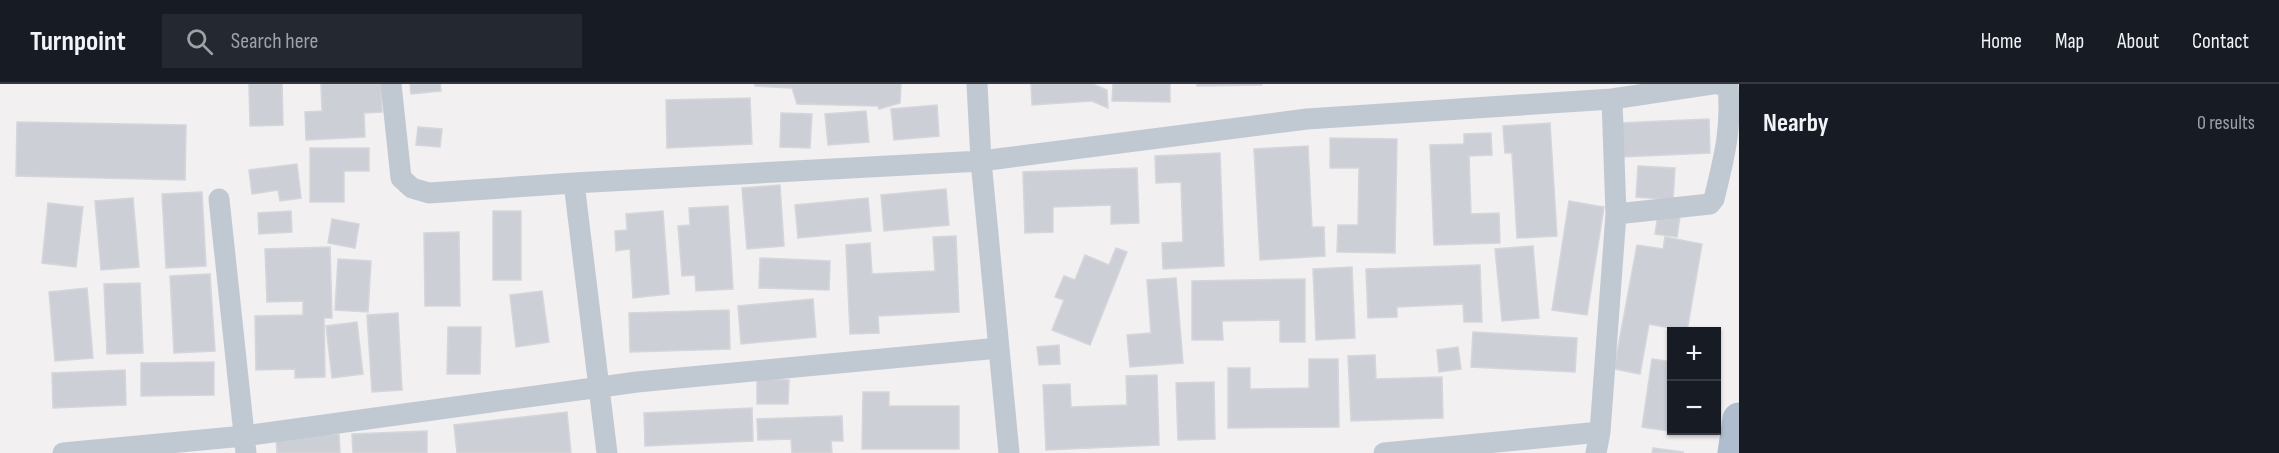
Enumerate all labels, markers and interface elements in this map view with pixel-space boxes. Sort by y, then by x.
search box [162,14,582,68]
text: Turnpoint [30,25,126,58]
icon: search [183,25,216,58]
text: Search here [231,28,318,55]
text: Home [1981,29,2022,54]
text: Map [2055,29,2084,54]
text: About [2117,29,2159,54]
text: Contact [2192,29,2249,54]
text: Nearby [1763,108,1829,139]
text: 0 results [2197,111,2255,135]
map controls [1667,327,1721,435]
button: + [1667,327,1721,381]
button: − [1667,381,1721,435]

